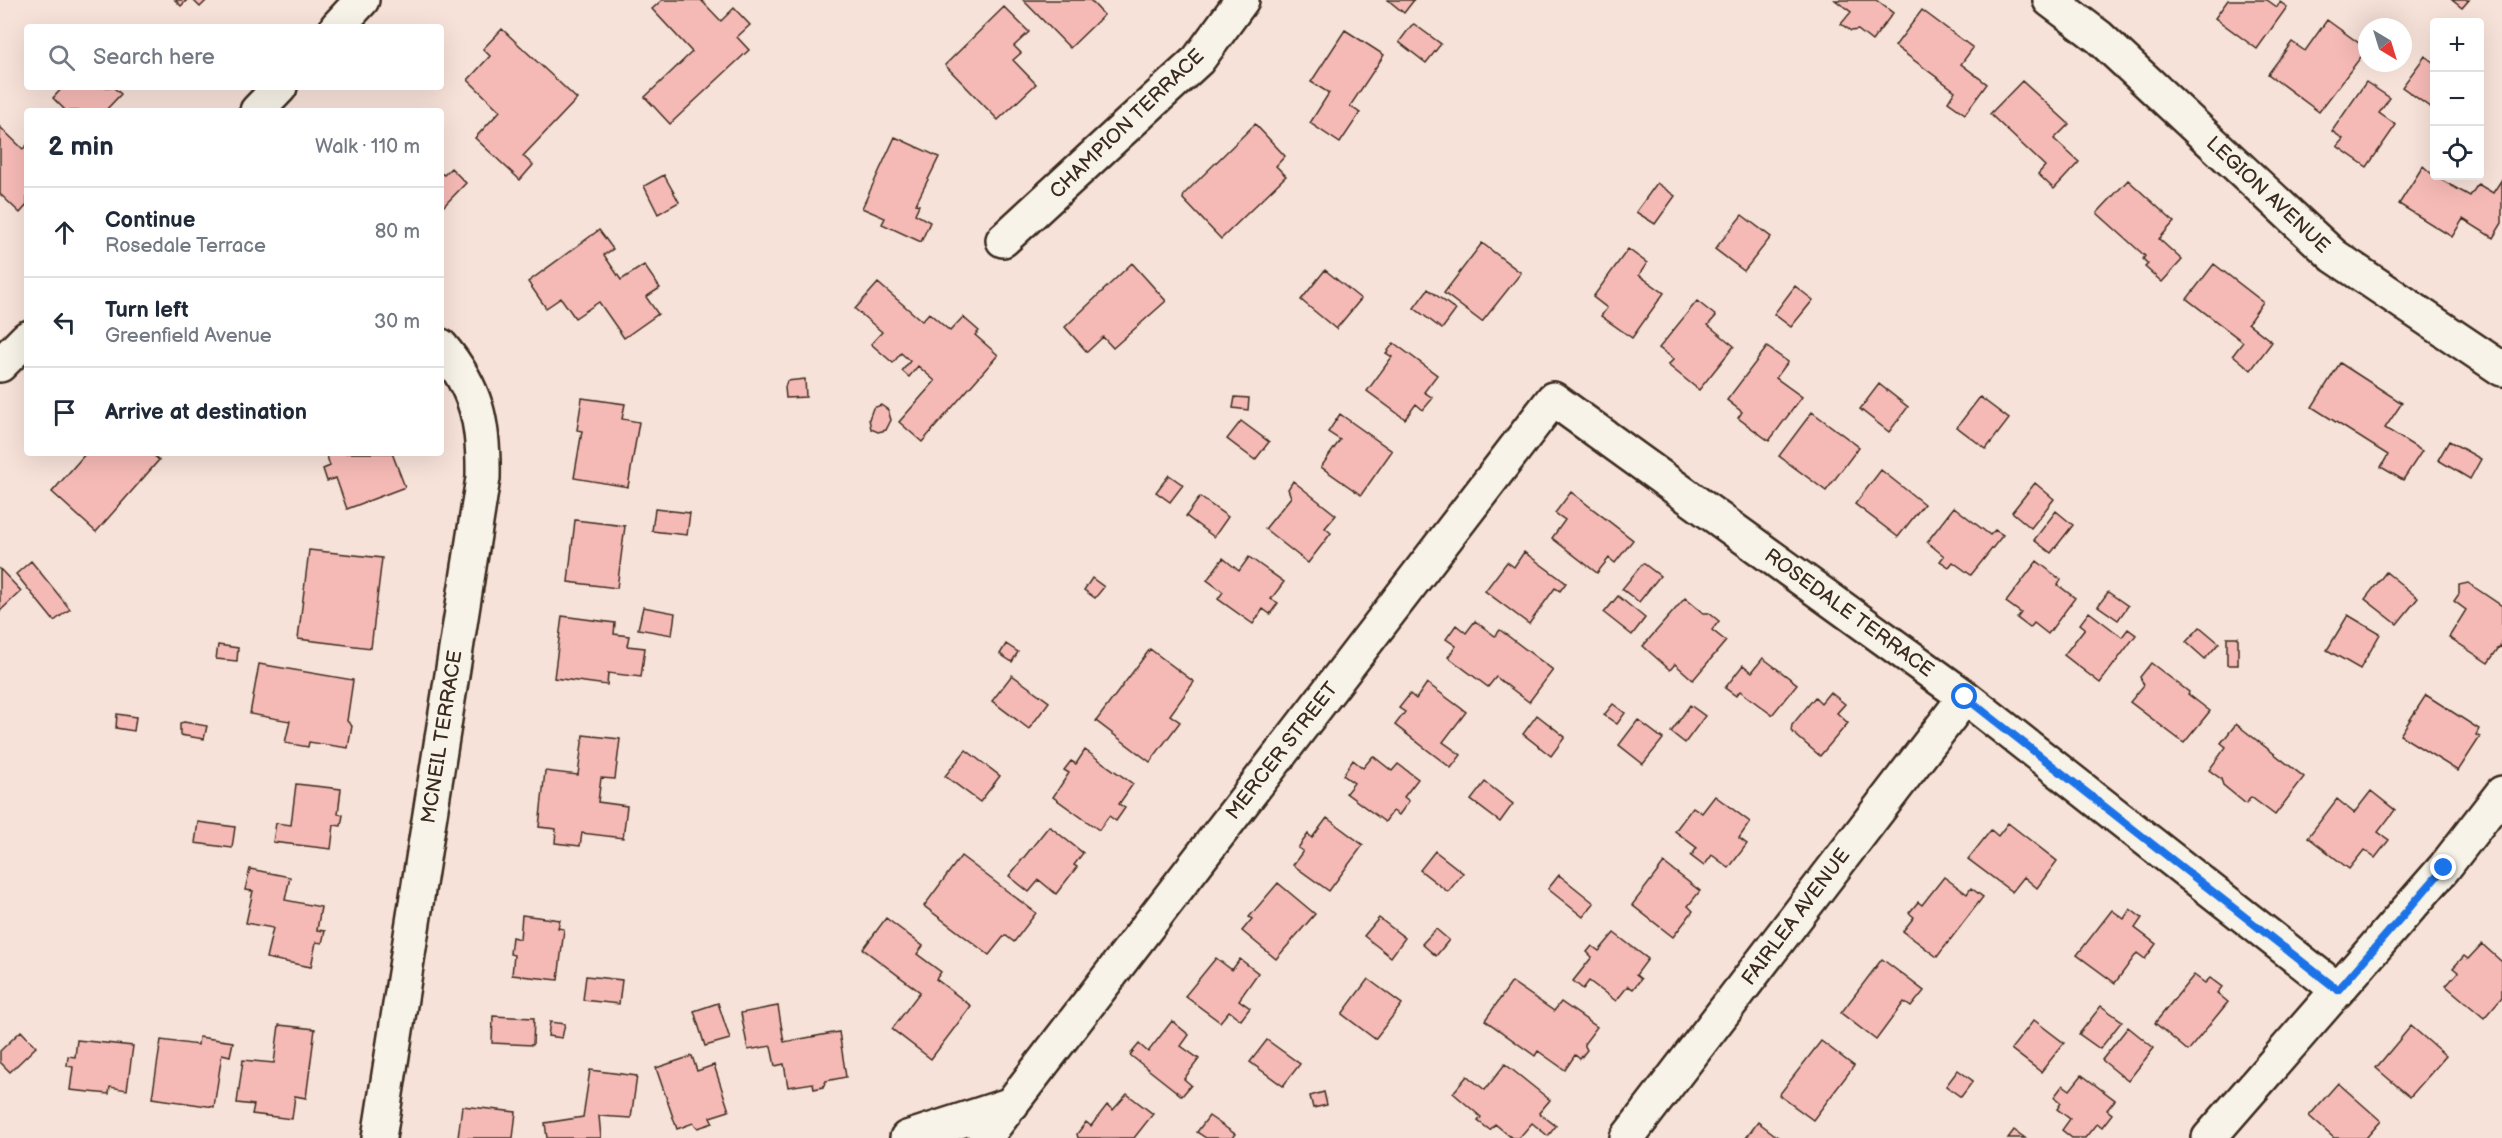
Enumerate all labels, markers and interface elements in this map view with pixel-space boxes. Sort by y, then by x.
north arrow [2358,18,2412,72]
map controls [2430,18,2484,180]
button: + [2430,18,2484,72]
search box [24,24,444,90]
icon: search [45,41,78,74]
text: Search here [93,44,215,71]
street label: CHAMPION TERRACE [1045,44,1209,204]
button: − [2430,72,2484,126]
button: locate [2430,126,2484,180]
text: 2 min [48,132,114,163]
street label: LEGION AVENUE [2201,132,2335,258]
text: Walk · 110 m [315,135,420,159]
text: Continue [105,207,195,234]
icon: ahead [48,216,81,249]
text: 80 m [375,220,420,244]
text: Rosedale Terrace [105,234,266,258]
text: Turn left [105,297,189,324]
icon: left [48,306,81,339]
text: 30 m [374,310,420,334]
text: Greenfield Avenue [105,324,272,348]
icon: arrive [48,396,81,429]
text: Arrive at destination [105,399,307,426]
street label: ROSEDALE TERRACE [1760,544,1938,682]
street label: MCNEIL TERRACE [416,649,468,825]
street label: MERCER STREET [1221,678,1343,824]
route start [1951,683,1977,709]
street label: FAIRLEA AVENUE [1737,844,1855,990]
route end [2430,854,2456,880]

